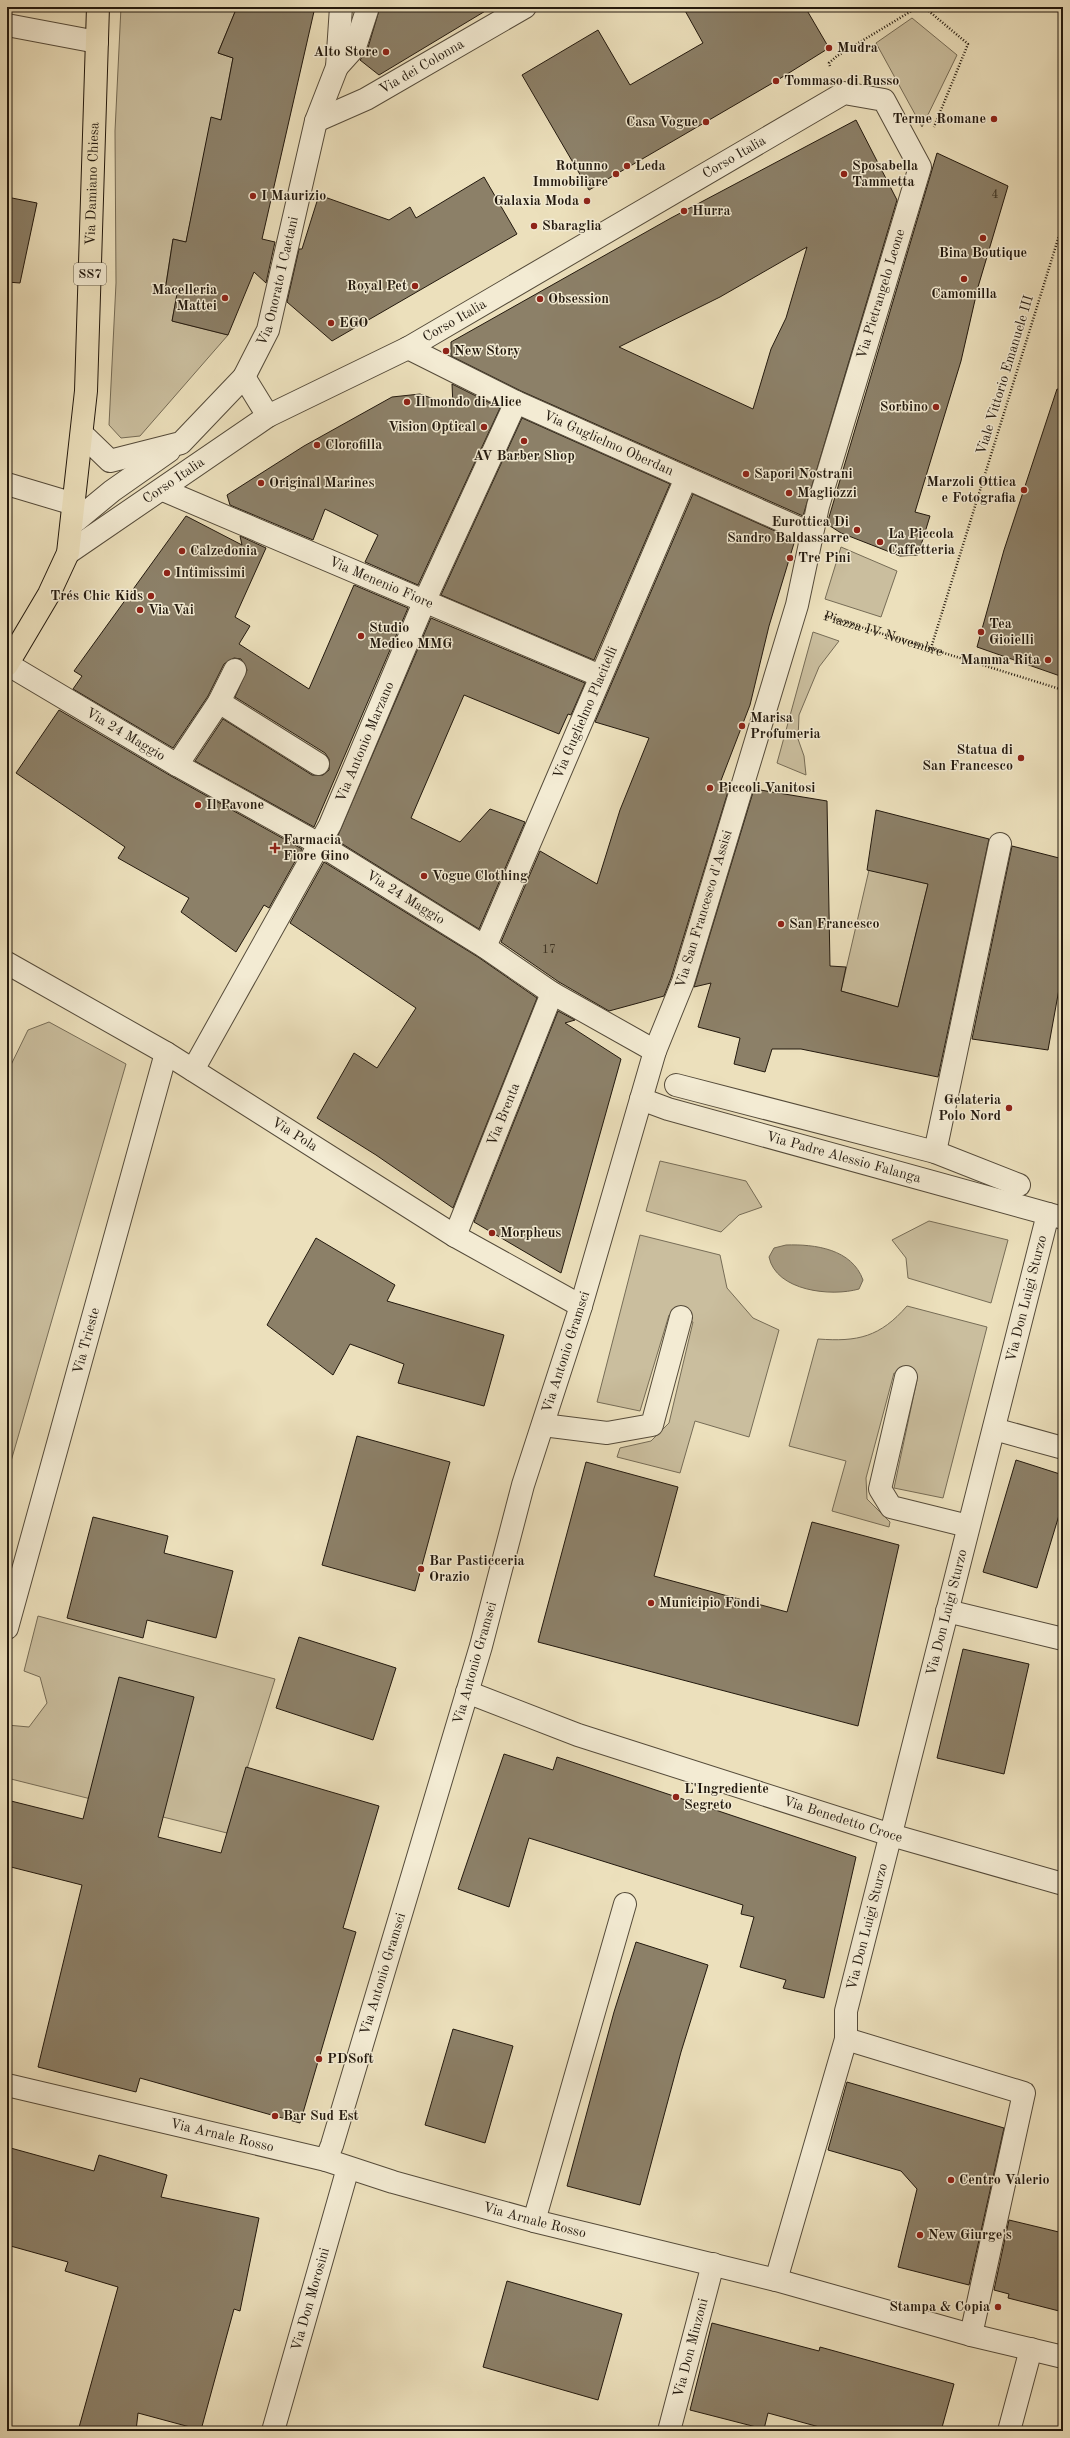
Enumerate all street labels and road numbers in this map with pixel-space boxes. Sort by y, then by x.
street label: Via dei Colonna [377,37,467,97]
street label: Via Damiano Chiesa [84,122,101,246]
street label: Corso Italia [700,133,768,181]
street label: Via Onorato I Caetani [254,215,301,348]
street label: Via Pietrangelo Leone [855,227,907,361]
road number: SS7 [74,263,106,285]
street label: Viale Vittorio Emanuele III [974,294,1036,456]
street label: Corso Italia [420,297,489,345]
street label: Via Guglielmo Oberdan [541,408,676,478]
street label: Corso Italia [140,455,207,506]
street label: Via Menenio Fiore [327,554,435,611]
street label: Piazza IV Novembre [822,609,945,659]
street label: Via Guglielmo Placitelli [551,644,620,781]
street label: Via Antonio Marzano [334,680,397,804]
street label: Via 24 Maggio [84,706,168,763]
street label: Via San Francesco d'Assisi [673,828,735,990]
street label: Via 24 Maggio [364,868,447,927]
street label: Via Brenta [485,1081,522,1148]
street label: Via Pola [269,1115,320,1154]
street label: Via Padre Alessio Falanga [765,1129,923,1186]
street label: Via Don Luigi Sturzo [1004,1234,1049,1363]
street label: Via Antonio Gramsci [540,1289,592,1415]
street label: Via Trieste [71,1306,102,1376]
street label: Via Don Luigi Sturzo [924,1548,970,1677]
street label: Via Antonio Gramsci [451,1600,499,1726]
street label: Via Benedetto Croce [782,1794,904,1845]
street label: Via Don Luigi Sturzo [845,1862,890,1991]
street label: Via Antonio Gramsci [358,1911,408,2037]
street label: Via Arnale Rosso [169,2117,275,2155]
street label: Via Arnale Rosso [482,2200,588,2240]
street label: Via Don Morosini [289,2246,332,2353]
street label: Via Don Minzoni [671,2297,711,2399]

